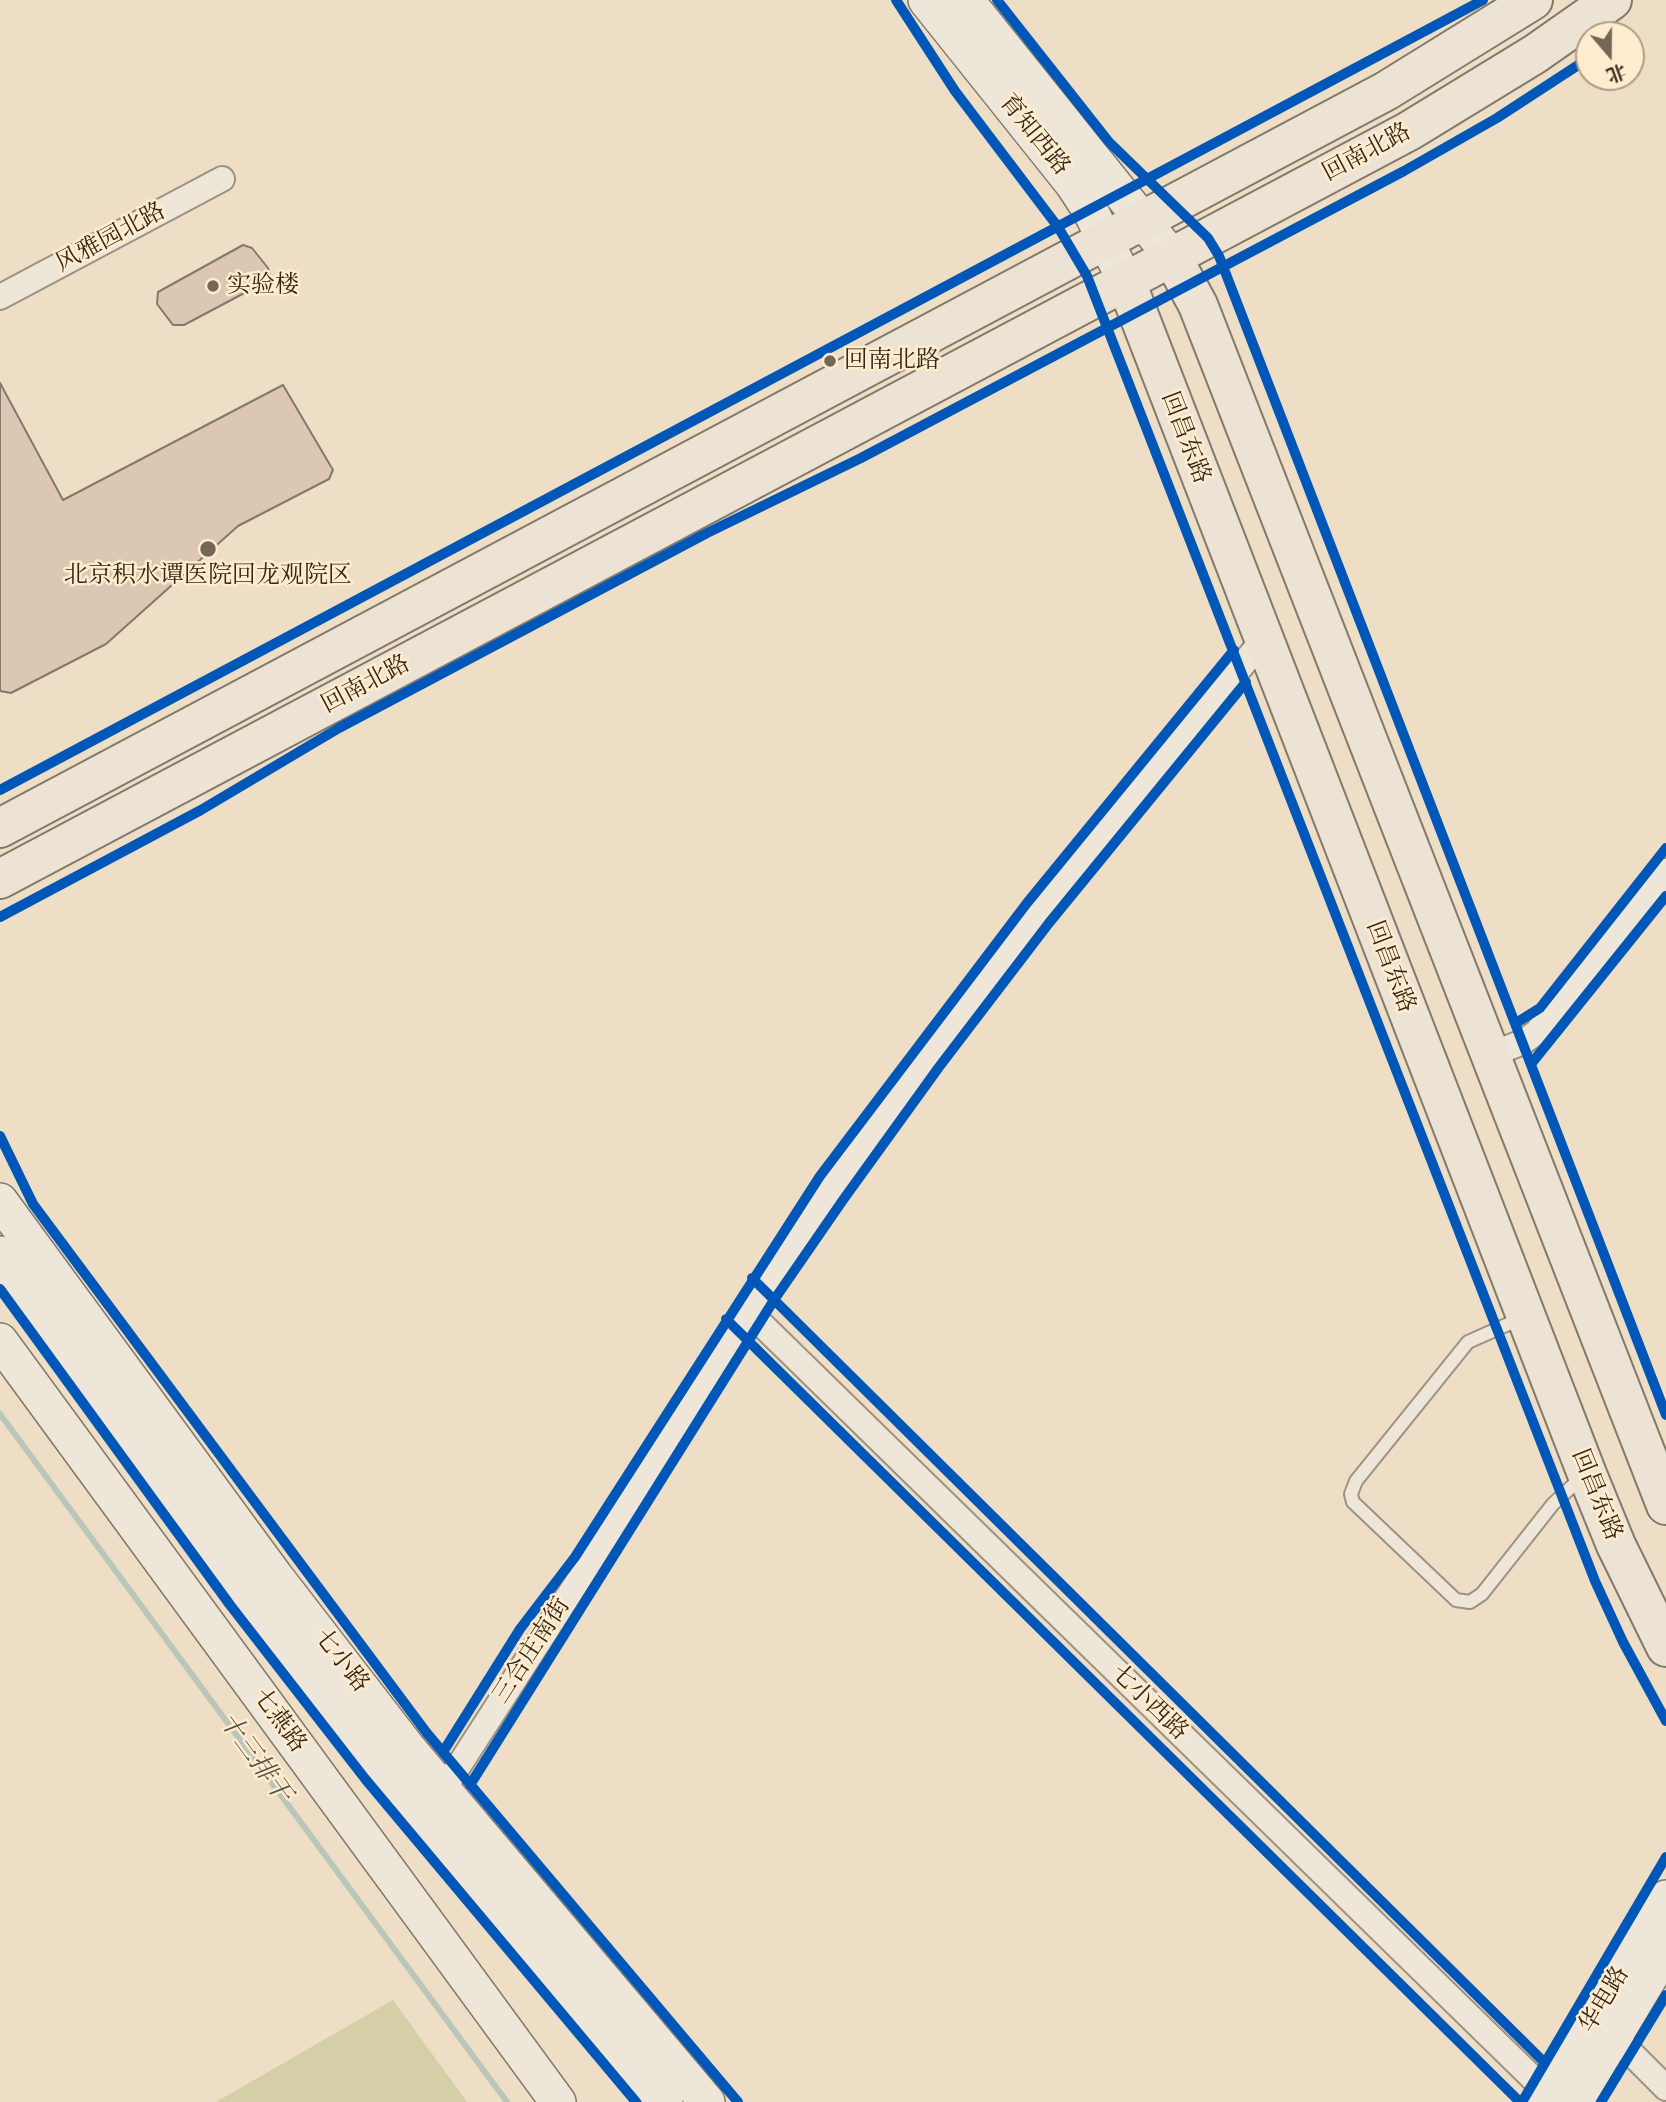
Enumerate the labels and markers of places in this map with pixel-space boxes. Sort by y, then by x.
place label: 实验楼 [227,272,299,300]
marker: 实验楼 [205,278,221,294]
place label: 回南北路 [844,347,940,375]
marker: 回南北路 [822,353,838,369]
marker: 北京积水谭医院回龙观院区 [198,539,218,559]
place label: 北京积水谭医院回龙观院区 [64,562,352,590]

